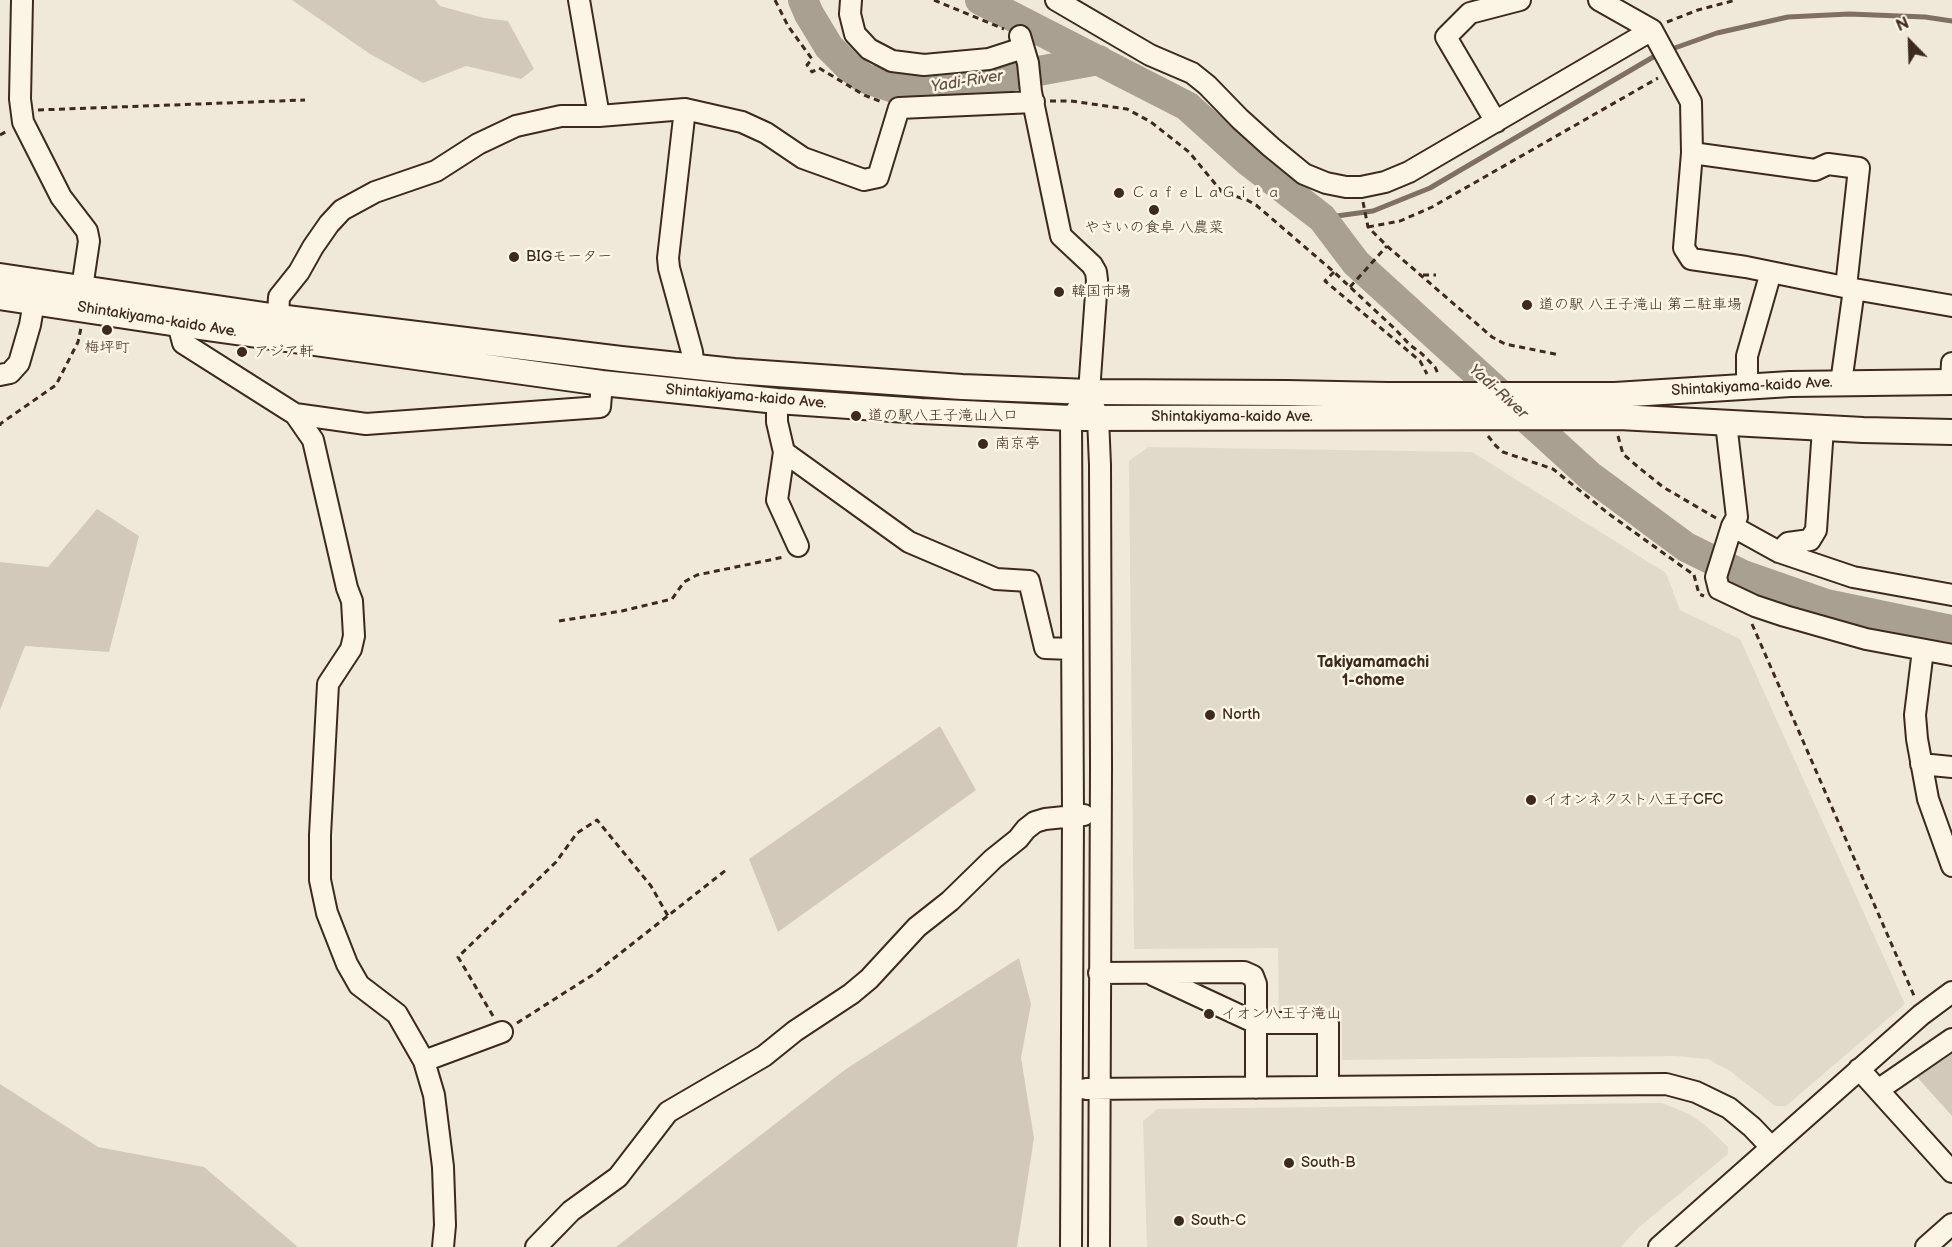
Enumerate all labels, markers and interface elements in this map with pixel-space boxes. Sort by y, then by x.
north arrow [1880,12,1940,72]
text: N [1894,14,1912,36]
water label: Yadi-River [930,67,1004,97]
place label: ＣａｆｅＬａＧｉｔａ [1131,184,1281,202]
marker: ＣａｆｅＬａＧｉｔａ [1112,186,1126,200]
marker: やさいの食卓 八農菜 [1147,203,1161,217]
place label: やさいの食卓 八農菜 [1084,219,1224,237]
place label: BIGモーター [526,248,612,266]
marker: BIGモーター [507,250,521,264]
place label: 韓国市場 [1071,283,1131,301]
marker: 韓国市場 [1052,285,1066,299]
place label: 道の駅 八王子滝山 第二駐車場 [1539,296,1742,314]
street label: Shintakiyama-kaido Ave. [76,298,238,342]
marker: 道の駅 八王子滝山 第二駐車場 [1520,298,1534,312]
marker: 梅坪町 [100,323,114,337]
place label: 梅坪町 [85,339,129,357]
place label: アジア軒 [254,343,314,361]
marker: アジア軒 [235,345,249,359]
water label: Yadi-River [1465,361,1531,423]
street label: Shintakiyama-kaido Ave. [1671,374,1833,400]
street label: Shintakiyama-kaido Ave. [665,381,827,413]
place label: 道の駅八王子滝山入口 [868,407,1018,425]
street label: Shintakiyama-kaido Ave. [1151,408,1313,426]
marker: 道の駅八王子滝山入口 [849,409,863,423]
place label: 南京亭 [995,435,1040,453]
marker: 南京亭 [976,437,990,451]
district label: Takiyamamachi 1-chome [1317,653,1429,691]
place label: North [1222,706,1260,724]
marker: North [1203,708,1217,722]
place label: イオンネクスト八王子CFC [1543,791,1723,809]
marker: イオンネクスト八王子CFC [1524,793,1538,807]
place label: イオン八王子滝山 [1221,1005,1341,1023]
marker: イオン八王子滝山 [1202,1007,1216,1021]
place label: South-B [1301,1154,1355,1172]
marker: South-B [1282,1156,1296,1170]
place label: South-C [1191,1212,1246,1230]
marker: South-C [1172,1214,1186,1228]

